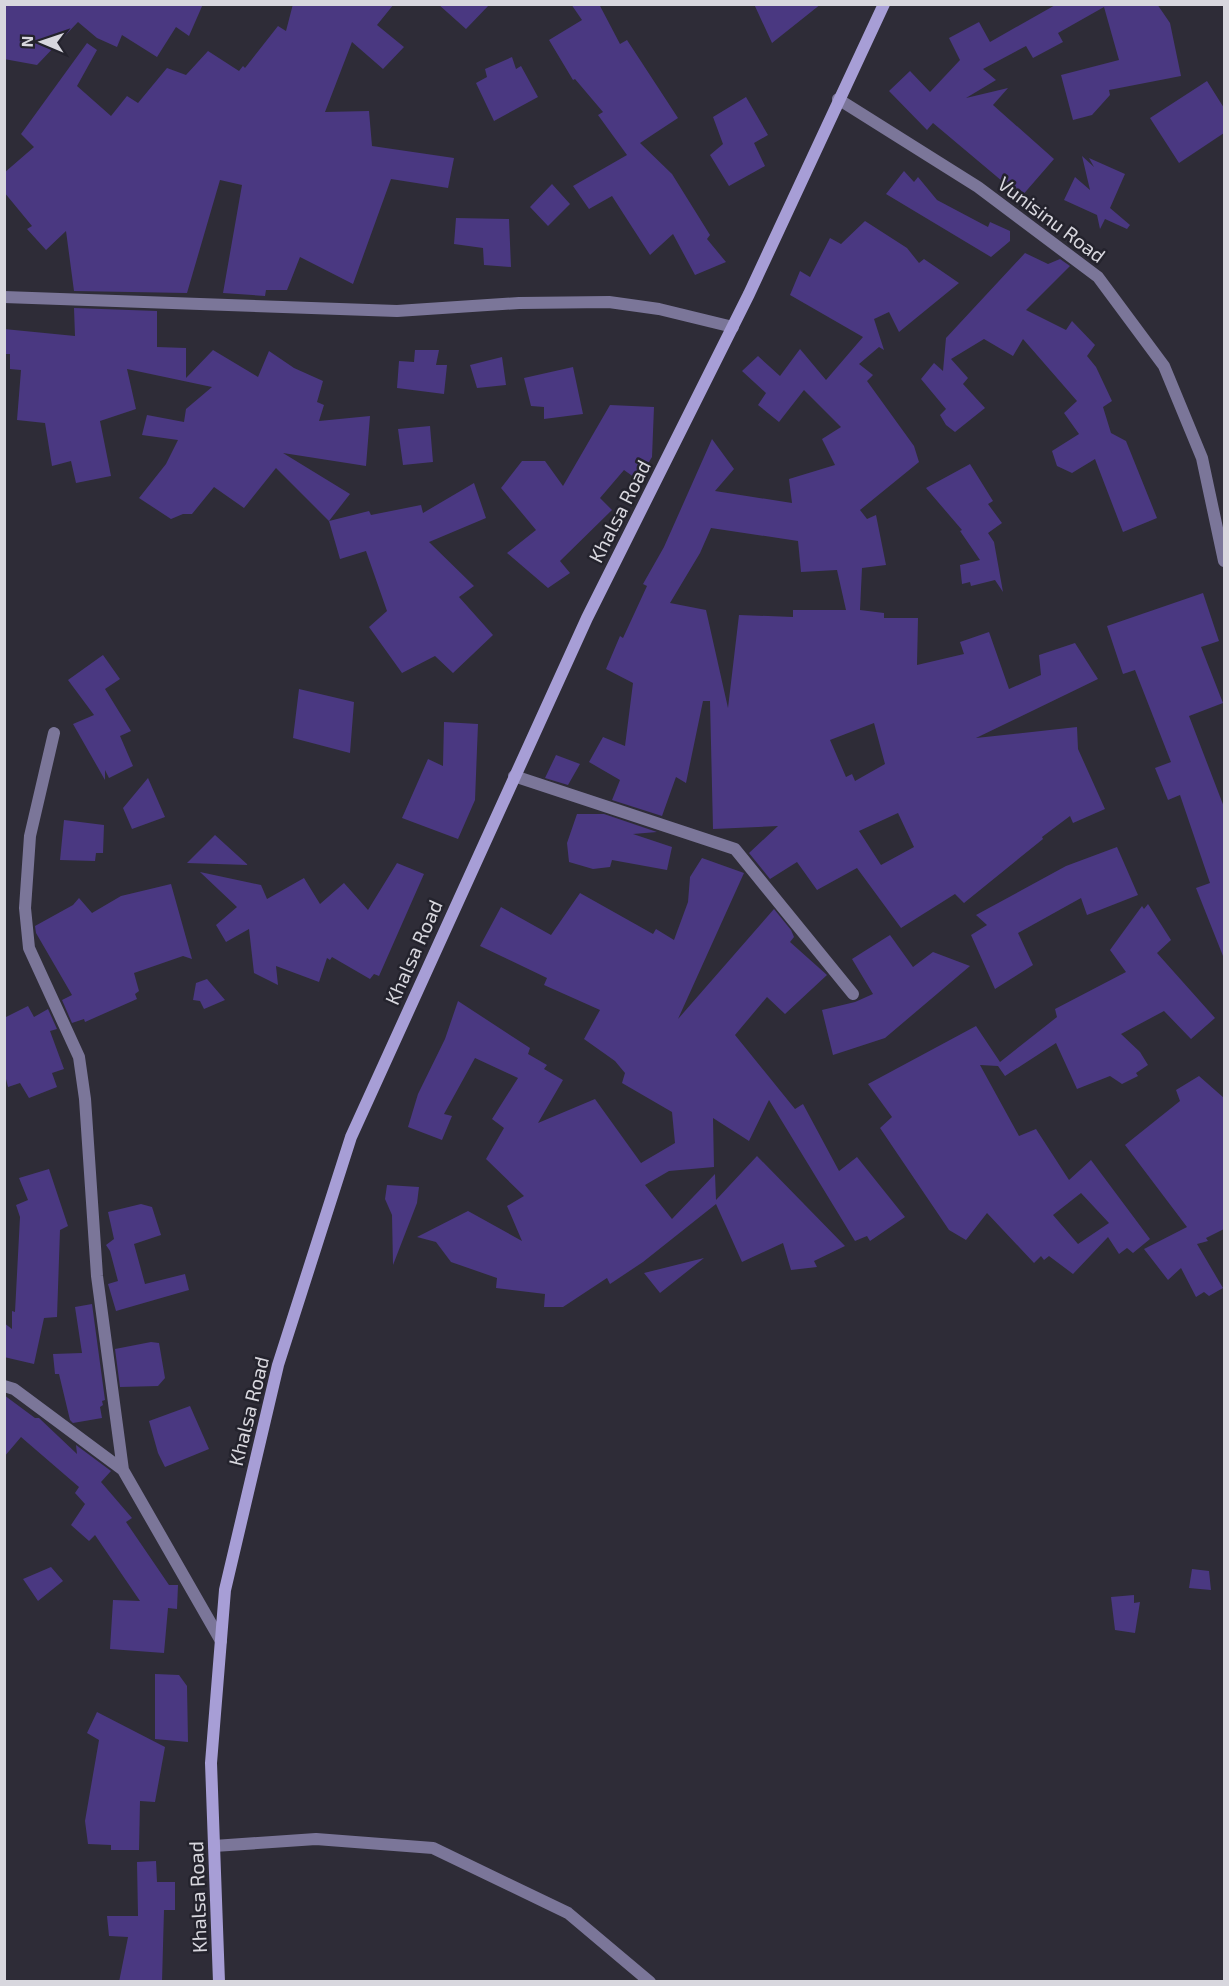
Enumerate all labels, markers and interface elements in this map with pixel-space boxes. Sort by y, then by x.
north arrow [12,12,72,72]
text: N [17,35,36,48]
street label: Vunisinu Road [994,171,1110,267]
street label: Khalsa Road [583,456,655,566]
street label: Khalsa Road [379,896,447,1008]
street label: Khalsa Road [223,1354,273,1468]
street label: Khalsa Road [183,1841,211,1953]

